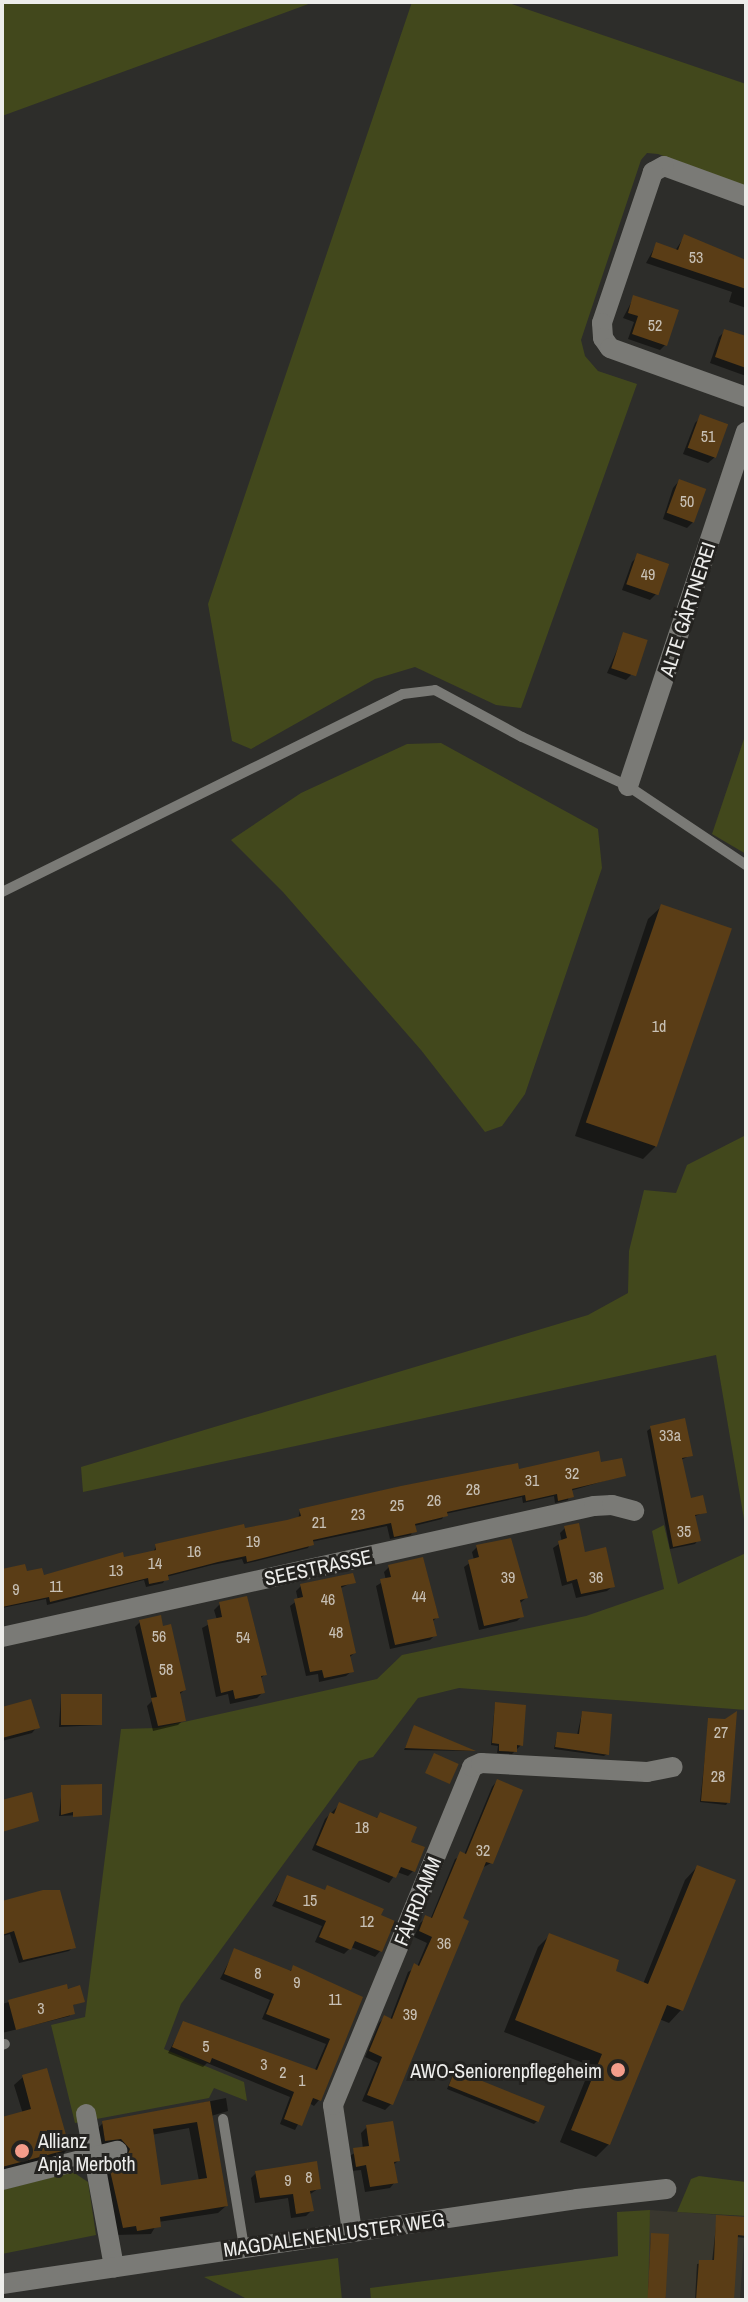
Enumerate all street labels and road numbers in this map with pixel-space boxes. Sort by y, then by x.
street label: ALTE GÄRTNEREI [654,539,720,679]
street label: SEESTRASSE [262,1544,374,1590]
street label: FÄHRDAMM [388,1853,446,1949]
street label: MAGDALENENLUSTER WEG [222,2207,446,2261]

